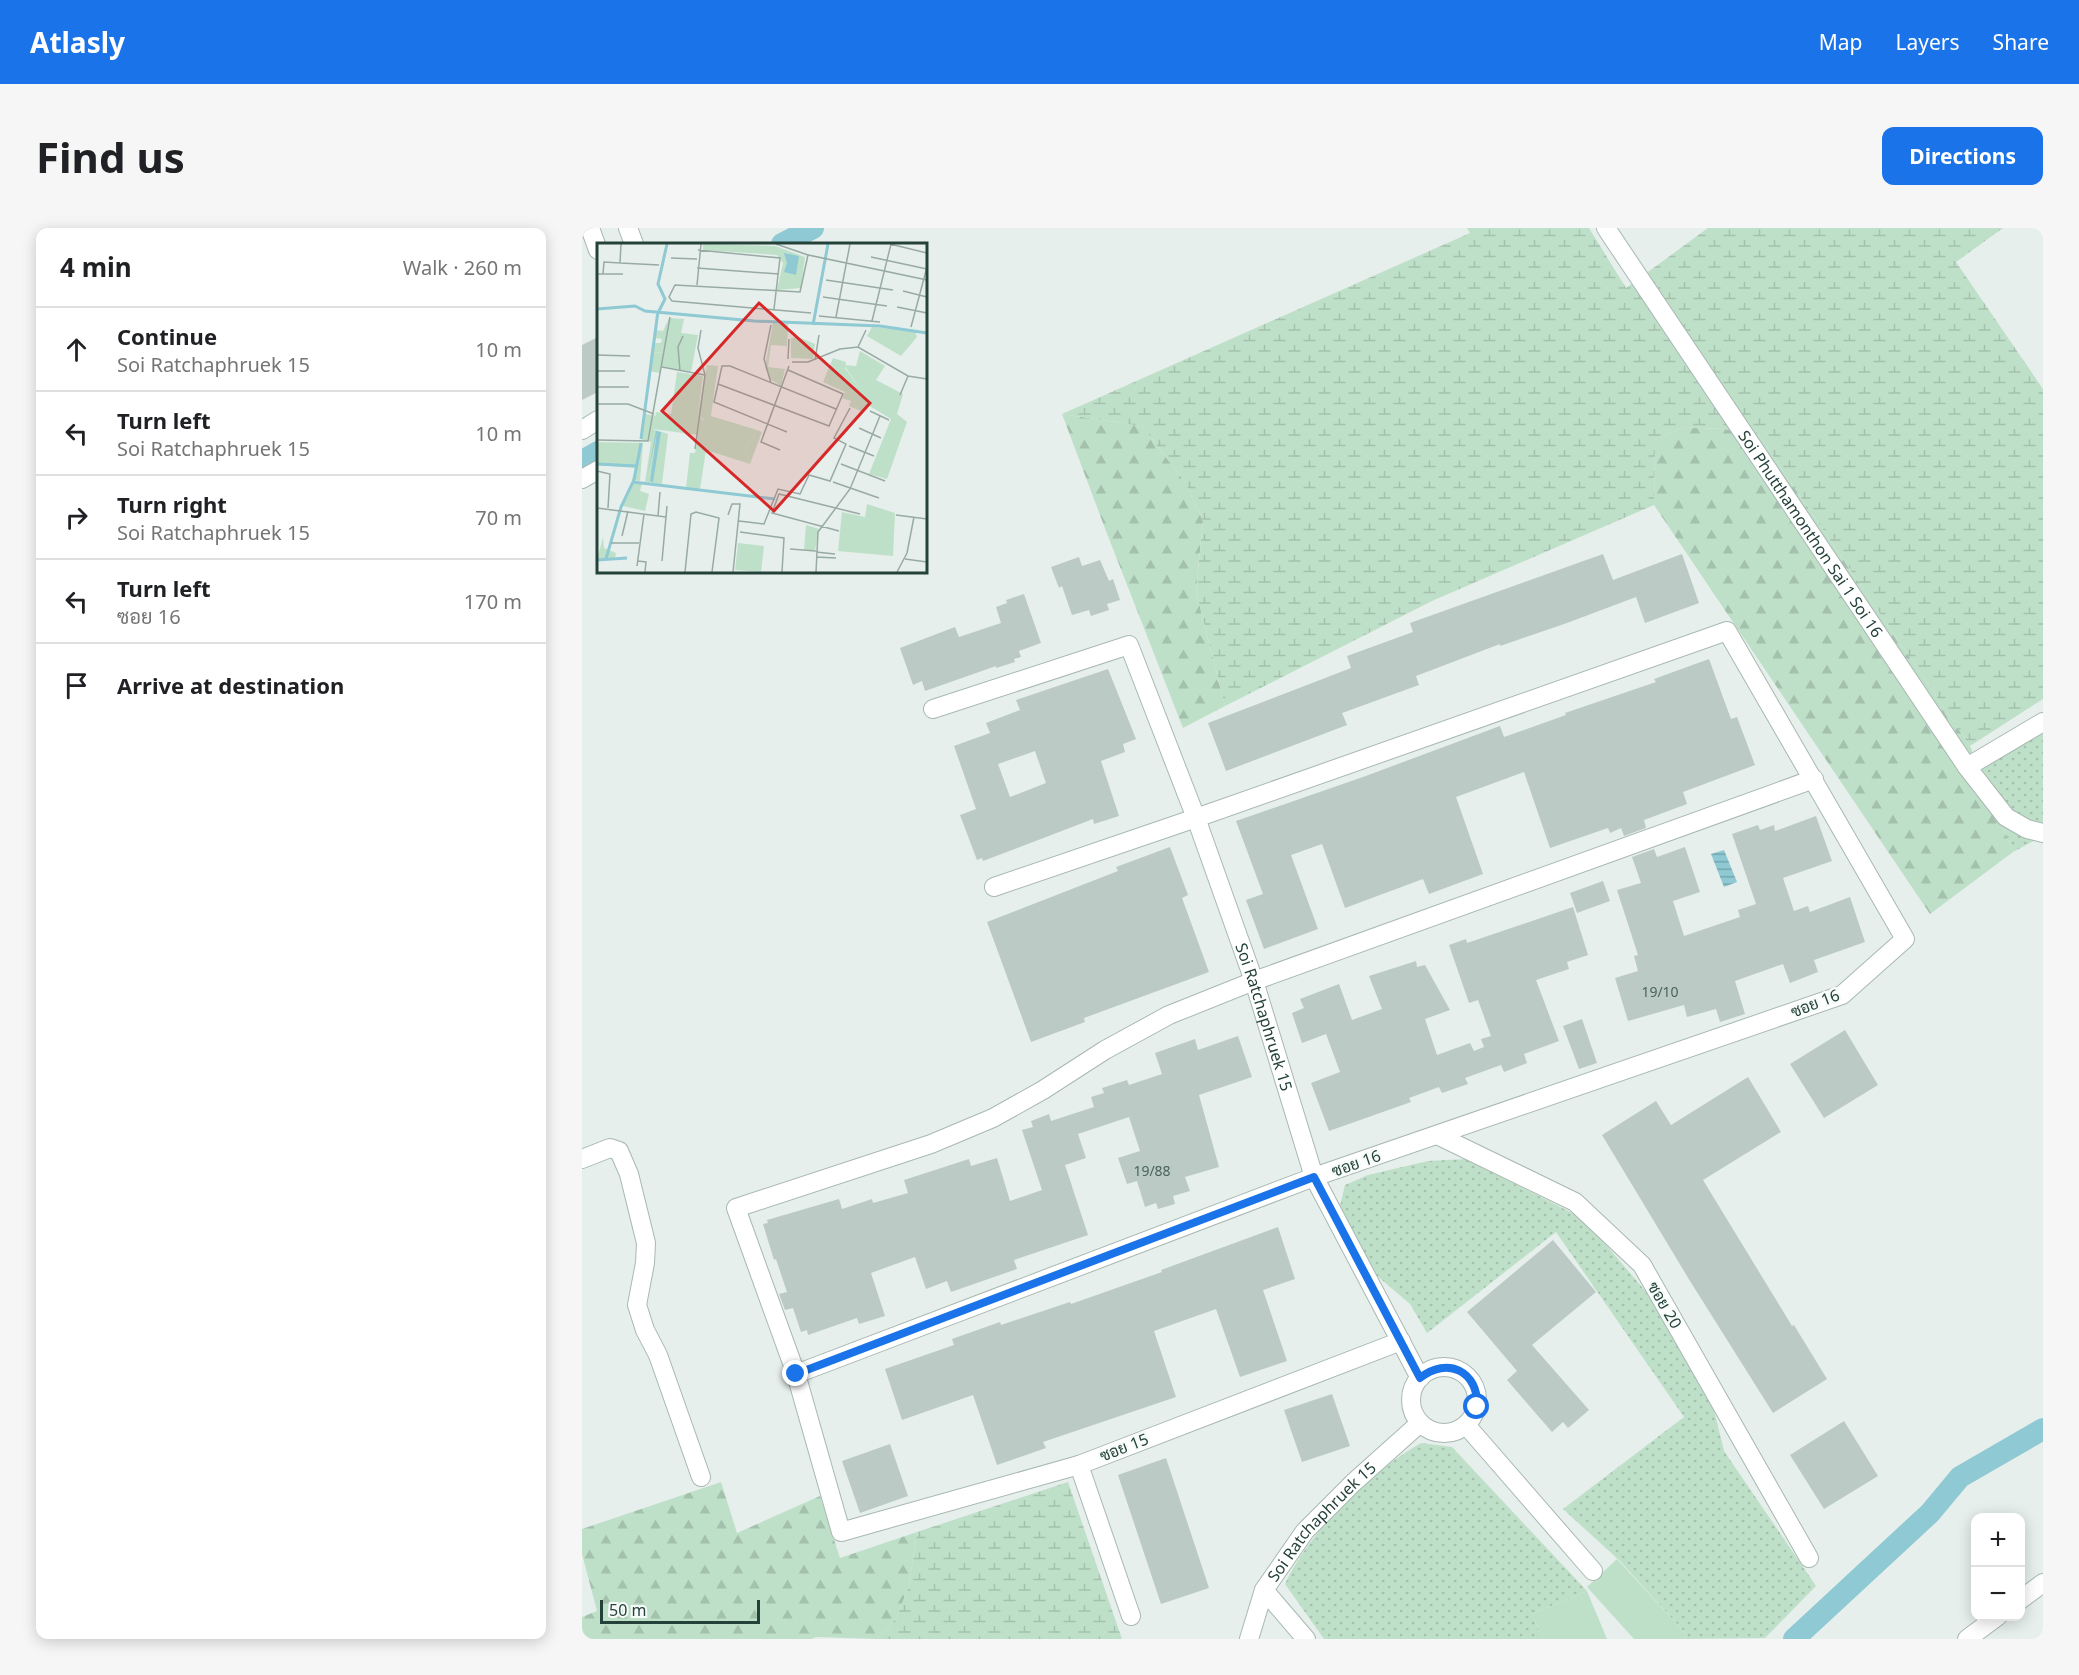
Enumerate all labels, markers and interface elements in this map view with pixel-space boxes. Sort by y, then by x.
text: Atlasly [30,23,125,61]
text: Map [1819,28,1863,56]
text: Layers [1896,28,1960,56]
text: Share [1993,28,2049,56]
button: Directions [1882,127,2043,185]
text: Find us [36,128,185,185]
inset map [597,243,927,573]
text: 4 min [60,249,132,285]
text: Walk · 260 m [403,254,522,281]
text: Continue [117,321,217,351]
icon: ahead [60,333,93,366]
text: 10 m [475,336,522,363]
text: Soi Ratchaphruek 15 [117,351,310,378]
text: Turn left [117,405,211,435]
icon: left [60,417,93,450]
text: 10 m [475,420,522,447]
street label: Soi Phutthamonthon Sai 1 Soi 16 [1733,426,1888,642]
text: Soi Ratchaphruek 15 [117,435,310,462]
text: Turn right [117,489,227,519]
icon: right [60,501,93,534]
text: 70 m [475,504,522,531]
text: Soi Ratchaphruek 15 [117,519,310,546]
text: Turn left [117,573,211,603]
icon: left [60,585,93,618]
text: 170 m [464,588,522,615]
text: ซอย 16 [117,603,181,630]
icon: arrive [60,669,93,702]
text: Arrive at destination [117,670,344,700]
street label: Soi Ratchaphruek 15 [1230,940,1298,1094]
house number: 19/10 [1641,982,1679,1001]
street label: ซอย 16 [1787,984,1843,1022]
street label: ซอย 16 [1328,1144,1384,1182]
house number: 19/88 [1133,1161,1171,1180]
street label: ซอย 20 [1643,1277,1687,1333]
route end [782,1360,808,1386]
route start [1463,1393,1489,1419]
street label: ซอย 15 [1096,1428,1152,1466]
street label: Soi Ratchaphruek 15 [1262,1457,1381,1586]
map controls [1971,1513,2025,1621]
button: + [1971,1513,2025,1567]
button: − [1971,1567,2025,1621]
scale bar [600,1597,760,1624]
text: 50 m [609,1599,646,1621]

